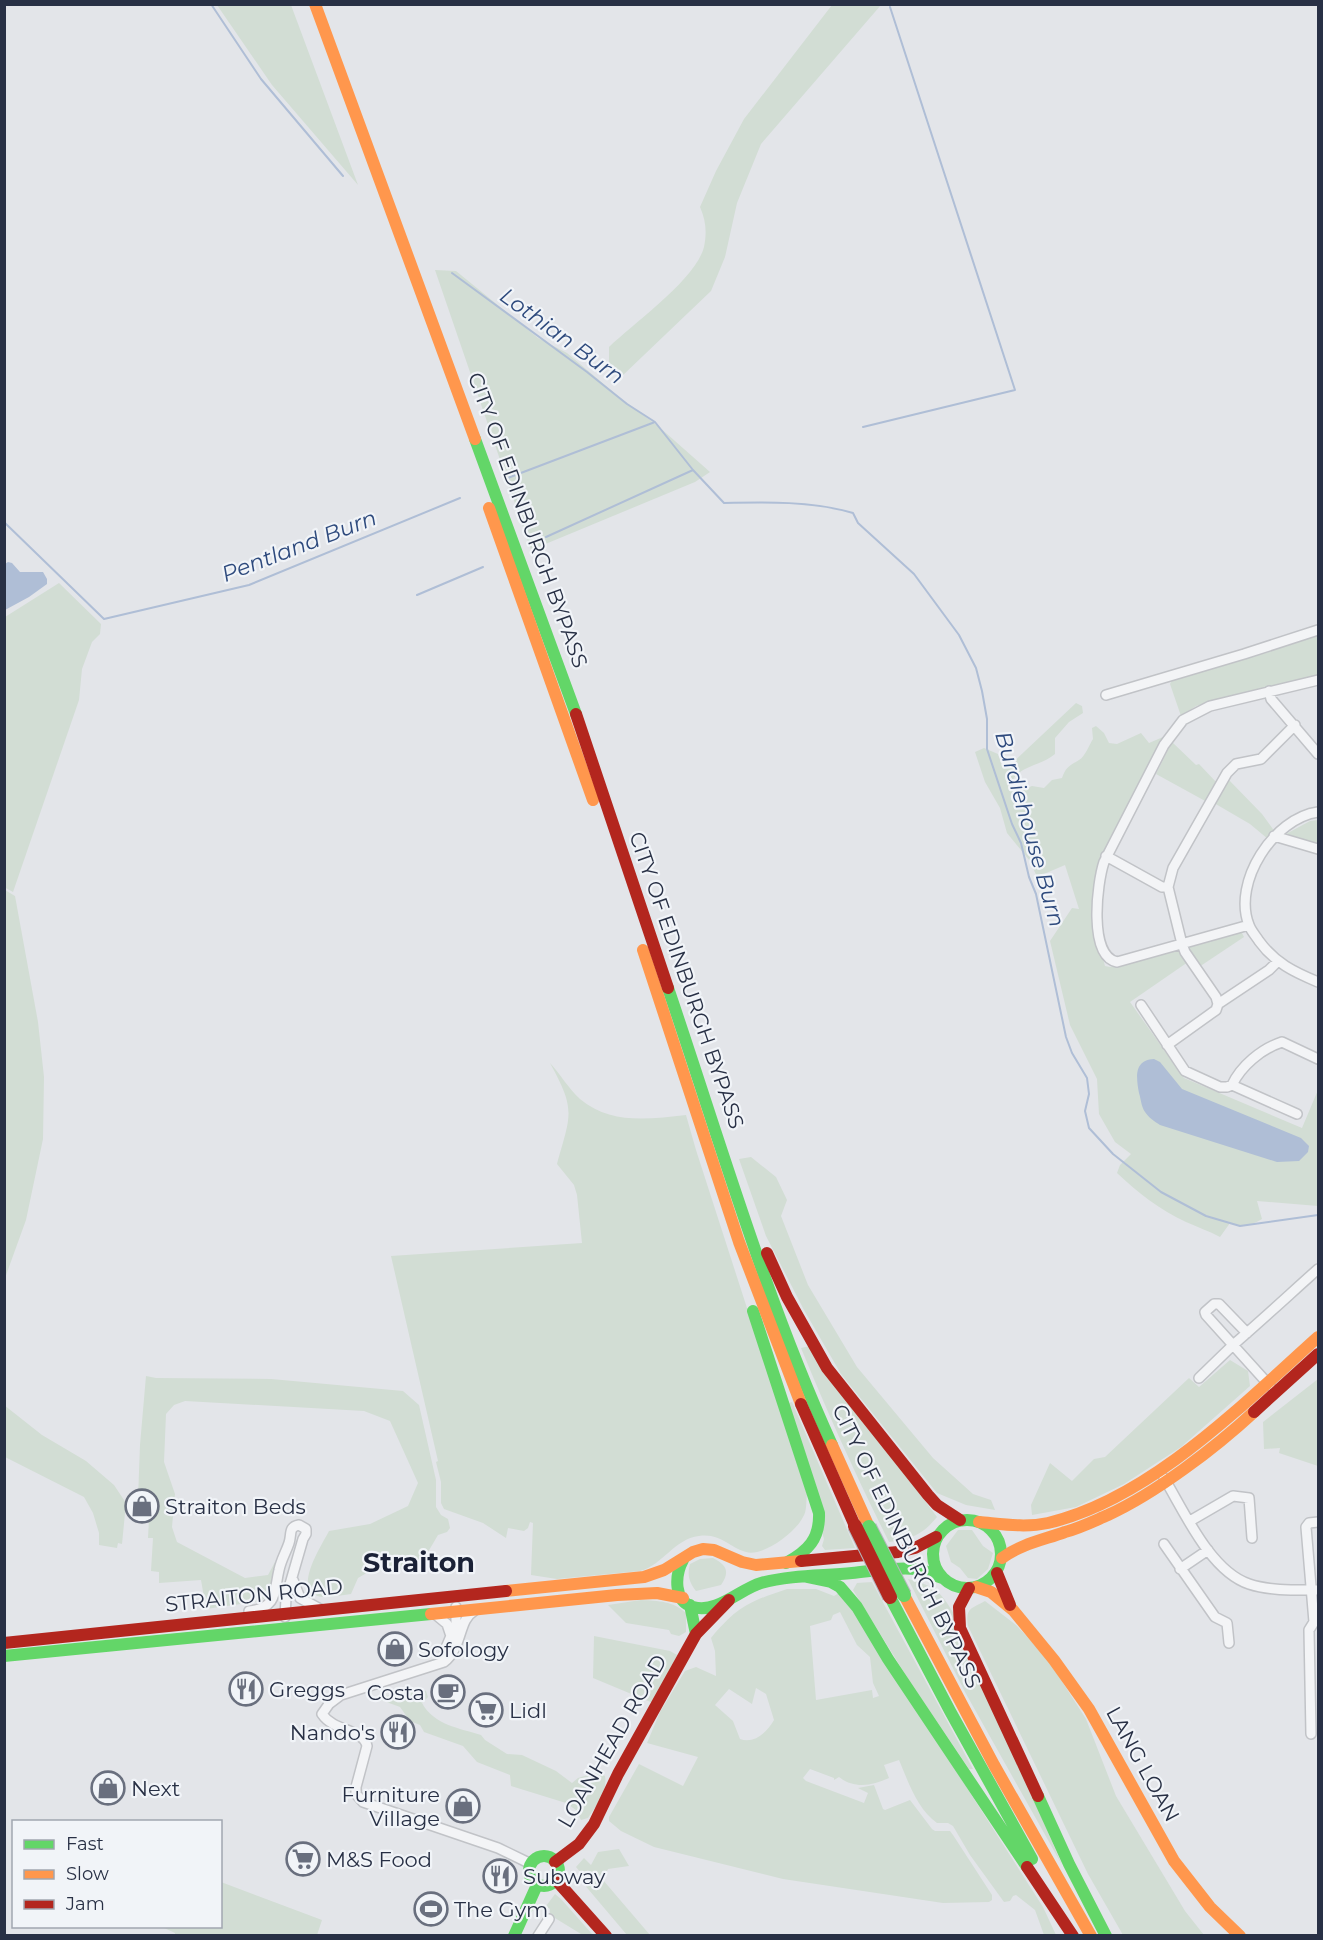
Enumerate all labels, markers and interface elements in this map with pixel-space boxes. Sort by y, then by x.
water label: Lothian Burn [495,282,629,390]
street label: CITY OF EDINBURGH BYPASS [463,369,593,671]
water label: Pentland Burn [218,504,380,588]
water label: Burdiehouse Burn [989,728,1071,930]
street label: CITY OF EDINBURGH BYPASS [624,828,750,1132]
street label: CITY OF EDINBURGH BYPASS [827,1400,987,1692]
shop icon: Straiton Beds [124,1488,160,1524]
place label: Straiton Beds [165,1494,306,1519]
district label: Straiton [363,1546,475,1579]
street label: STRAITON ROAD [164,1573,344,1617]
shop icon: Sofology [377,1631,413,1667]
place label: Sofology [418,1637,509,1662]
street label: LOANHEAD ROAD [552,1650,672,1832]
restaurant icon: Greggs [228,1671,264,1707]
cafe icon: Costa [430,1674,466,1710]
place label: Greggs [269,1677,345,1702]
place label: Costa [367,1680,425,1705]
supermarket icon: Lidl [468,1692,504,1728]
place label: Lidl [509,1698,547,1723]
street label: LANG LOAN [1101,1702,1185,1826]
restaurant icon: Nando's [380,1714,416,1750]
place label: Nando's [290,1720,375,1745]
shop icon: Next [90,1770,126,1806]
place label: Next [131,1776,180,1801]
place label: Furniture Village [342,1782,440,1831]
shop icon: Furniture Village [445,1788,481,1824]
legend [12,1820,222,1928]
text: Fast [66,1833,104,1855]
supermarket icon: M&S Food [285,1841,321,1877]
place label: M&S Food [326,1847,432,1872]
restaurant icon: Subway [482,1858,518,1894]
text: Slow [66,1863,109,1885]
place label: Subway [523,1864,606,1889]
sports icon: The Gym [413,1891,449,1927]
text: Jam [65,1893,105,1915]
place label: The Gym [454,1897,548,1922]

